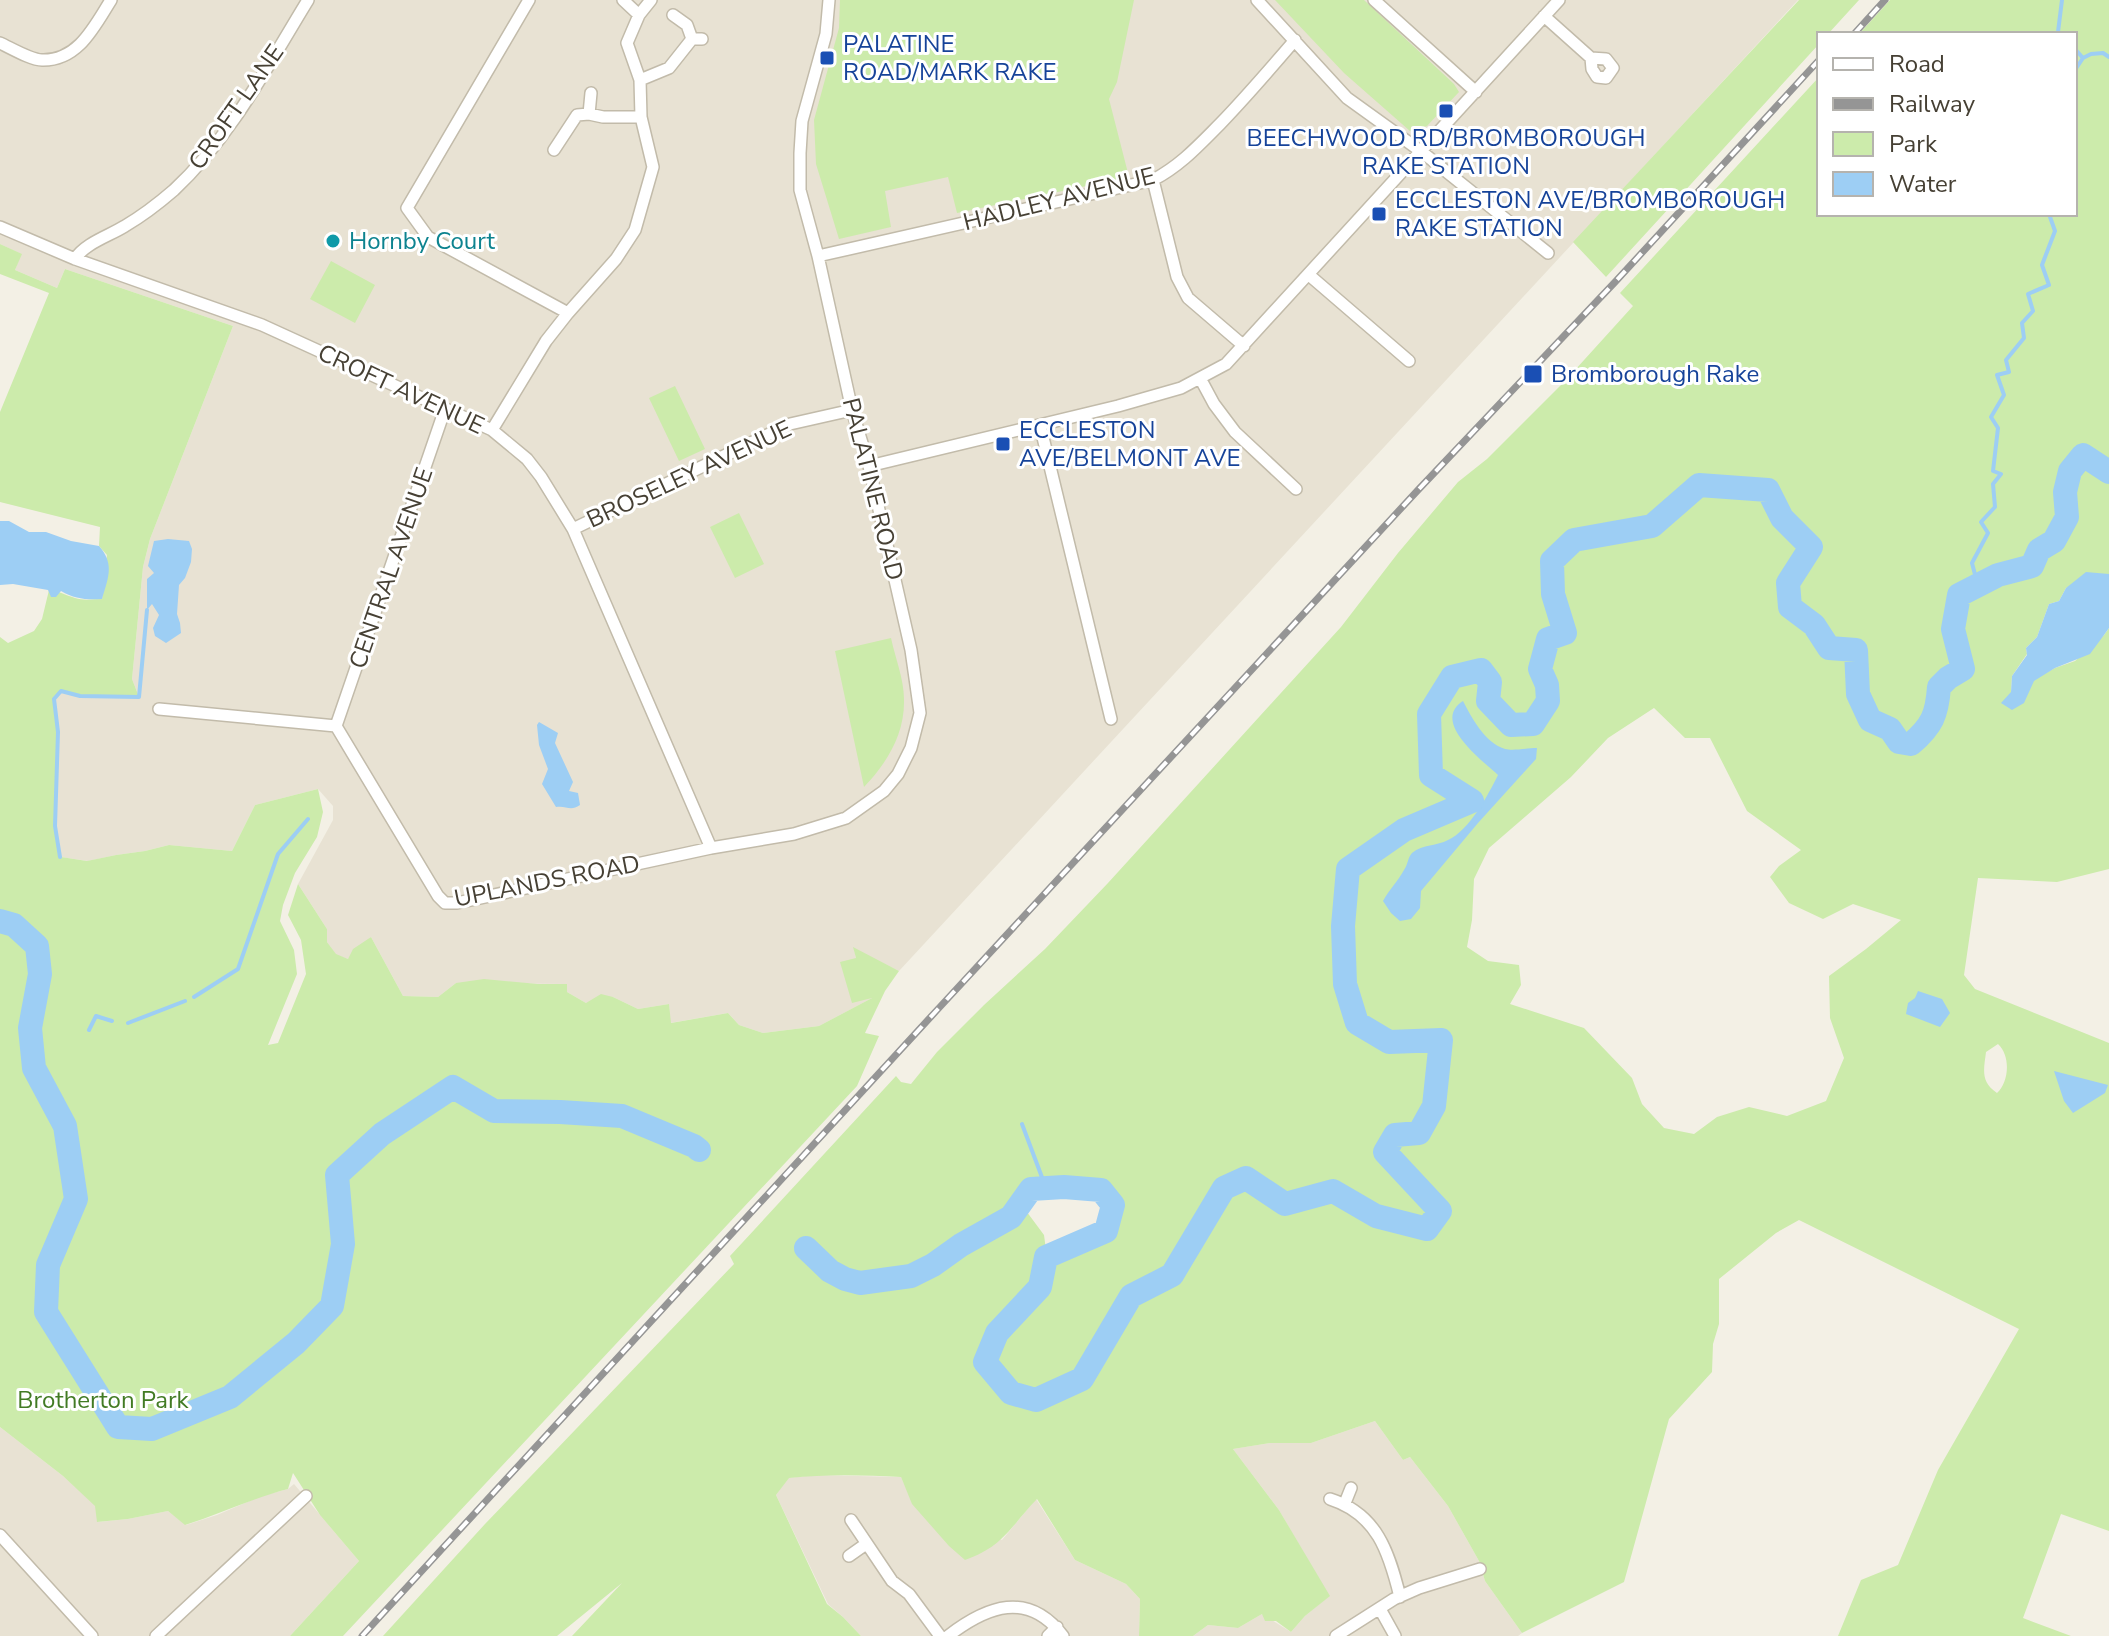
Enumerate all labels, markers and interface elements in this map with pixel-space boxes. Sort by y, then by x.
place label: PALATINE ROAD/MARK RAKE [843,28,1056,88]
legend [1817,32,2077,216]
street label: CROFT LANE [181,38,291,176]
text: Road [1889,48,1945,80]
marker: PALATINE ROAD/MARK RAKE [818,49,836,67]
text: Railway [1889,88,1976,120]
marker: BEECHWOOD RD/BROMBOROUGH RAKE STATION [1437,102,1455,120]
place label: BEECHWOOD RD/BROMBOROUGH RAKE STATION [1246,122,1646,182]
text: Park [1889,128,1938,160]
street label: HADLEY AVENUE [960,160,1158,238]
text: Water [1889,168,1957,200]
place label: ECCLESTON AVE/BROMBOROUGH RAKE STATION [1395,184,1785,244]
marker: ECCLESTON AVE/BROMBOROUGH RAKE STATION [1370,205,1388,223]
place label: Hornby Court [349,225,495,257]
marker: Hornby Court [324,232,342,250]
street label: CROFT AVENUE [313,336,489,442]
place label: Bromborough Rake [1551,358,1759,390]
marker: Bromborough Rake [1522,363,1544,385]
street label: PALATINE ROAD [835,394,911,584]
street label: BROSELEY AVENUE [581,412,797,536]
place label: ECCLESTON AVE/BELMONT AVE [1019,414,1241,474]
marker: ECCLESTON AVE/BELMONT AVE [994,435,1012,453]
street label: CENTRAL AVENUE [342,463,440,673]
street label: UPLANDS ROAD [451,847,643,915]
park label: Brotherton Park [17,1384,190,1416]

